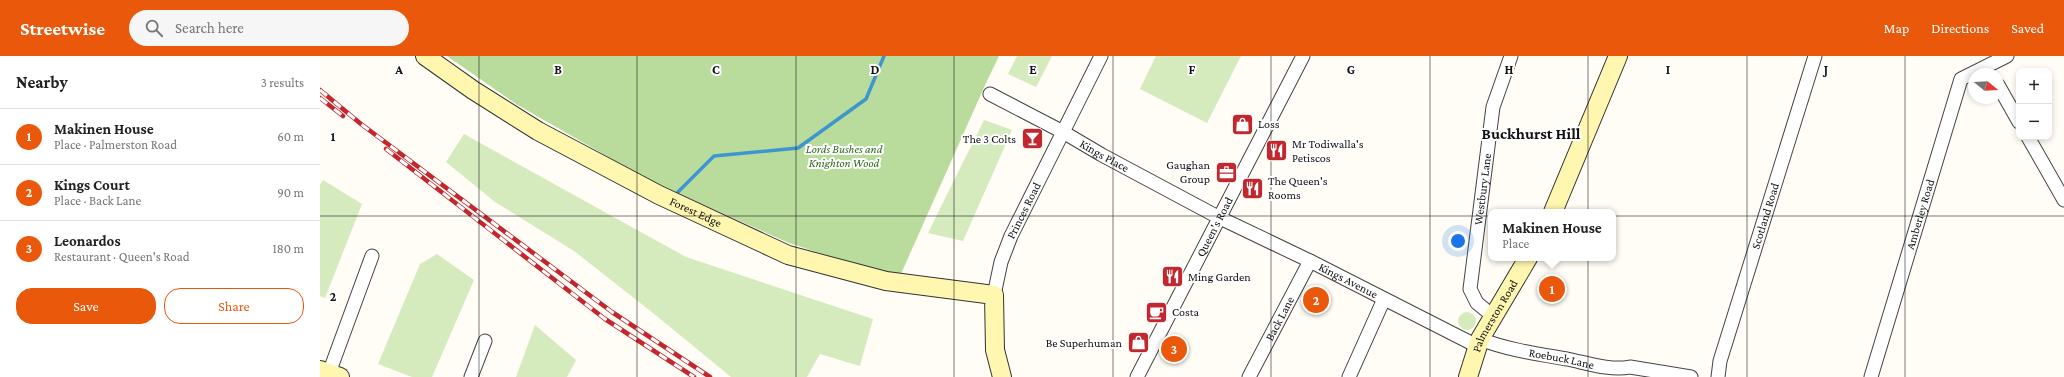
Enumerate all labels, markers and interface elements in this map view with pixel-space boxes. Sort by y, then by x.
search box [129,10,409,46]
icon: search [143,17,165,39]
text: Streetwise [20,18,105,39]
text: Search here [175,20,244,36]
text: Map [1884,20,1909,36]
text: Directions [1931,20,1989,36]
text: Saved [2011,20,2044,36]
text: A [394,62,403,77]
text: B [554,62,562,77]
text: C [712,62,720,77]
text: D [871,62,880,77]
text: E [1029,62,1037,77]
text: F [1189,62,1196,77]
text: G [1347,62,1355,77]
text: H [1505,62,1514,77]
text: I [1666,62,1670,77]
text: J [1822,62,1828,77]
north arrow [1968,68,2004,104]
map controls [2016,68,2052,140]
button: + [2016,68,2052,104]
text: Nearby [16,73,68,92]
text: 3 results [261,75,304,90]
button: − [2016,104,2052,140]
shop icon: Loss [1230,111,1256,137]
place label: Loss [1258,117,1280,131]
text: Makinen House [54,121,154,137]
district label: Buckhurst Hill [1481,125,1581,142]
bar icon: The 3 Colts [1019,126,1045,152]
text: 1 [27,129,31,144]
text: 60 m [277,129,304,144]
text: 1 [331,129,336,144]
place label: The 3 Colts [963,132,1016,146]
street label: Kings Place [1077,136,1131,175]
text: Place · Palmerston Road [54,137,177,152]
place label: Mr Todiwalla's Petiscos [1292,137,1364,165]
restaurant icon: Mr Todiwalla's Petiscos [1263,138,1289,164]
park label: Lords Bushes and Knighton Wood [806,142,883,170]
street label: Westbury Lane [1471,152,1494,226]
place label: Gaughan Group [1166,158,1211,186]
office icon: Gaughan Group [1213,159,1239,185]
place label: The Queen's Rooms [1268,174,1328,202]
restaurant icon: The Queen's Rooms [1239,175,1265,201]
text: Kings Court [54,177,130,193]
street label: Amberley Road [1903,177,1938,251]
street label: Princes Road [1004,179,1044,241]
street label: Scotland Road [1748,181,1782,251]
text: 2 [26,185,32,200]
text: 90 m [277,185,304,200]
text: Place · Back Lane [54,193,141,208]
street label: Forest Edge [667,194,724,230]
street label: Queen's Road [1193,194,1236,259]
popup [1488,209,1616,261]
text: Makinen House [1502,220,1602,236]
your location [1448,231,1468,251]
text: Leonardos [54,233,121,249]
text: Place [1502,236,1529,251]
text: 3 [26,241,32,256]
text: 180 m [272,241,304,256]
text: Restaurant · Queen's Road [54,249,190,264]
street label: Kings Avenue [1316,260,1380,301]
restaurant icon: Ming Garden [1159,264,1185,290]
place label: Ming Garden [1188,270,1251,284]
pin: 1 [1539,274,1565,304]
street label: Palmerston Road [1469,277,1521,354]
pin: 2 [1303,285,1329,315]
button: Save [16,288,156,324]
button: Share [164,288,304,324]
text: 2 [330,289,337,304]
street label: Back Lane [1262,294,1297,343]
cafe icon: Costa [1143,299,1169,325]
place label: Costa [1172,305,1200,319]
shop icon: Be Superhuman [1125,330,1151,356]
pin: 3 [1161,334,1187,364]
place label: Be Superhuman [1046,336,1123,350]
street label: Roebuck Lane [1528,346,1595,372]

